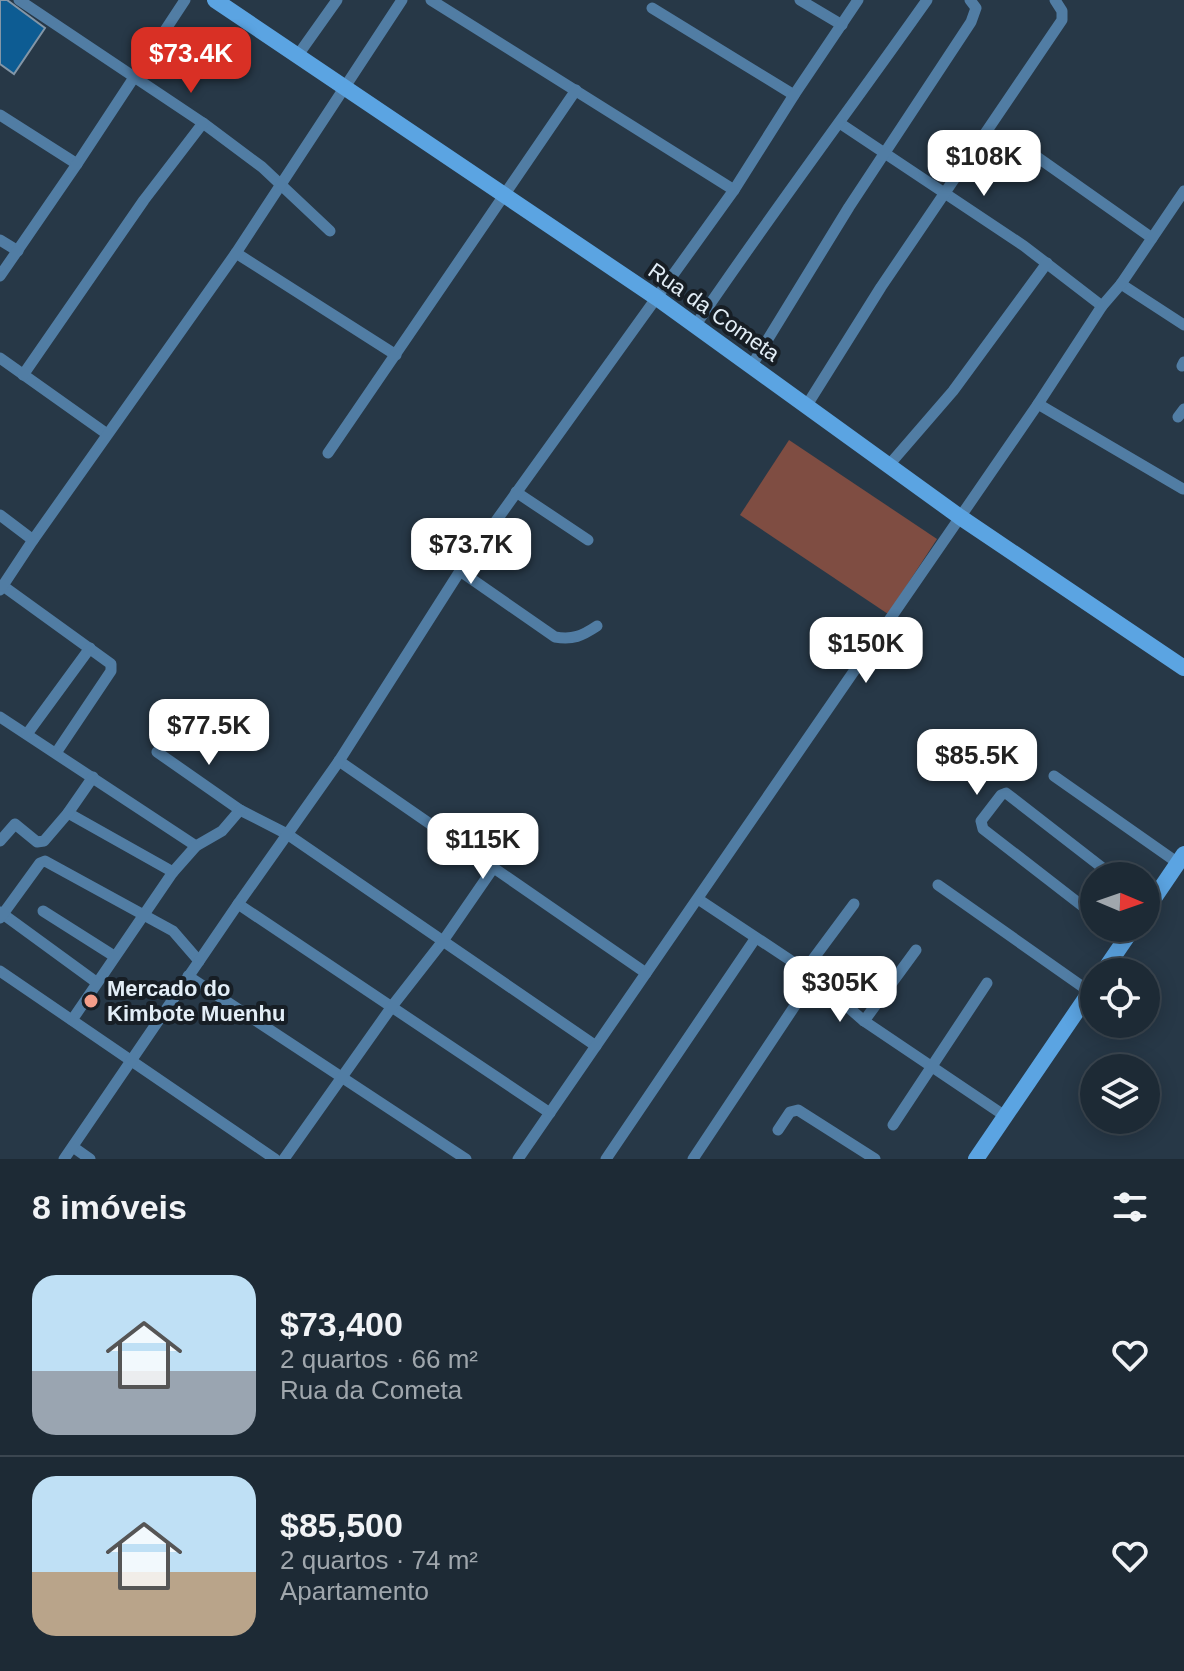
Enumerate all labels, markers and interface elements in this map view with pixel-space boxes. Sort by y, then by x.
pin: $73.4K [126,27,256,95]
text: $73.4K [149,38,233,68]
pin: $108K [928,130,1040,198]
text: $108K [946,141,1022,171]
street label: Rua da Cometa [644,258,785,367]
pin: $73.7K [406,518,536,586]
text: $73.7K [429,529,513,559]
pin: $150K [810,617,922,685]
text: $150K [828,628,904,658]
pin: $77.5K [144,699,274,767]
text: $77.5K [167,710,251,740]
pin: $85.5K [912,729,1042,797]
text: $85.5K [935,740,1019,770]
pin: $115K [427,813,539,881]
text: $115K [445,824,521,854]
north arrow [1080,862,1160,942]
map controls [1080,862,1160,1134]
pin: $305K [784,956,896,1024]
button: locate [1080,958,1160,1038]
text: $305K [802,967,878,997]
place label: Mercado do Kimbote Muenhu [107,976,285,1026]
marker: Mercado do Kimbote Muenhu [82,992,100,1010]
button: layers [1080,1054,1160,1134]
icon: filters [1108,1185,1152,1229]
text: 8 imóveis [32,1188,187,1226]
text: $73,400 [280,1305,403,1343]
icon: home [96,1307,192,1403]
icon: heart [1108,1333,1152,1377]
text: 2 quartos · 66 m² [280,1344,478,1374]
text: Rua da Cometa [280,1375,462,1405]
text: $85,500 [280,1506,403,1544]
icon: home [96,1508,192,1604]
icon: heart [1108,1534,1152,1578]
text: 2 quartos · 74 m² [280,1545,478,1575]
text: Apartamento [280,1576,429,1606]

